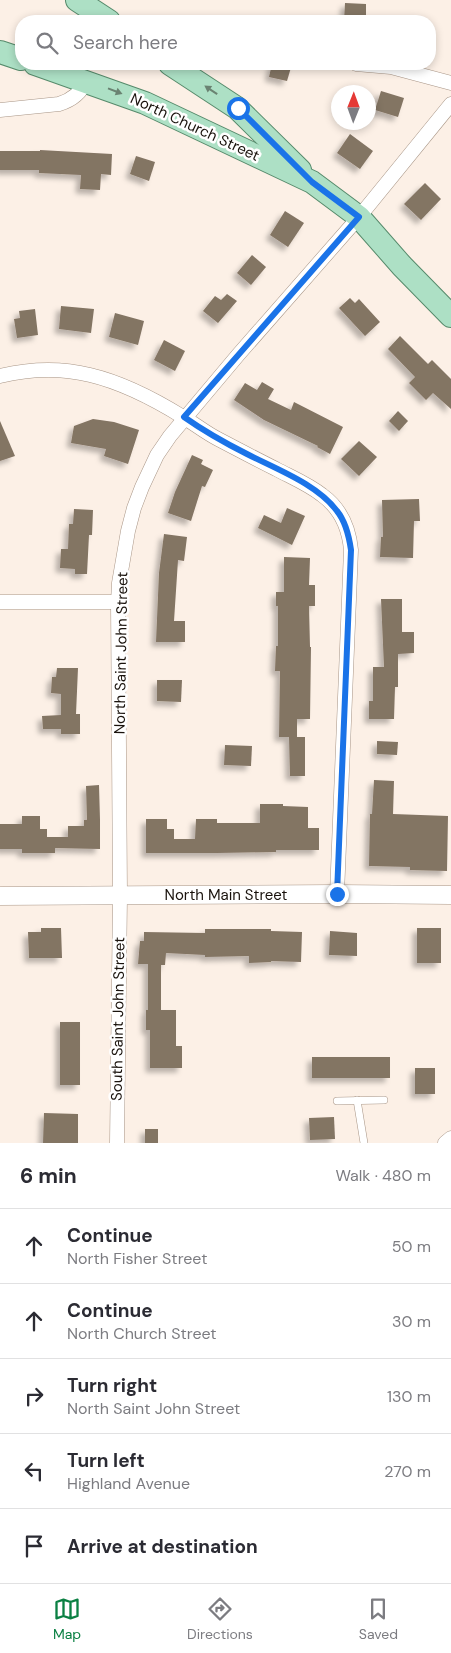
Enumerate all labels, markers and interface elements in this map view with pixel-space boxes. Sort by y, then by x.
search box [15,15,436,70]
icon: search [33,29,61,57]
text: Search here [73,30,178,55]
one-way arrow [204,85,218,95]
north arrow [331,85,376,130]
one-way arrow [107,88,122,95]
street label: North Church Street [127,88,263,166]
route start [227,97,250,120]
street label: North Saint John Street [110,572,132,734]
route end [326,883,349,906]
street label: North Main Street [165,885,288,905]
street label: South Saint John Street [107,937,129,1101]
text: 6 min [20,1162,77,1190]
text: Walk · 480 m [335,1165,431,1186]
text: Continue [67,1223,153,1248]
icon: ahead [20,1232,48,1260]
text: 50 m [392,1236,431,1257]
text: North Fisher Street [67,1248,207,1269]
text: Continue [67,1298,153,1323]
icon: ahead [20,1307,48,1335]
text: 30 m [392,1311,431,1332]
text: North Church Street [67,1323,217,1344]
text: Turn right [67,1373,157,1398]
icon: right [20,1382,48,1410]
text: 130 m [387,1386,431,1407]
text: North Saint John Street [67,1398,240,1419]
text: Turn left [67,1448,145,1473]
icon: left [20,1457,48,1485]
text: 270 m [384,1461,431,1482]
text: Highland Avenue [67,1473,190,1494]
icon: arrive [20,1532,48,1560]
text: Arrive at destination [67,1534,258,1559]
tab: Map [53,1595,81,1643]
tab: Directions [187,1595,253,1643]
tab: Saved [359,1595,398,1643]

